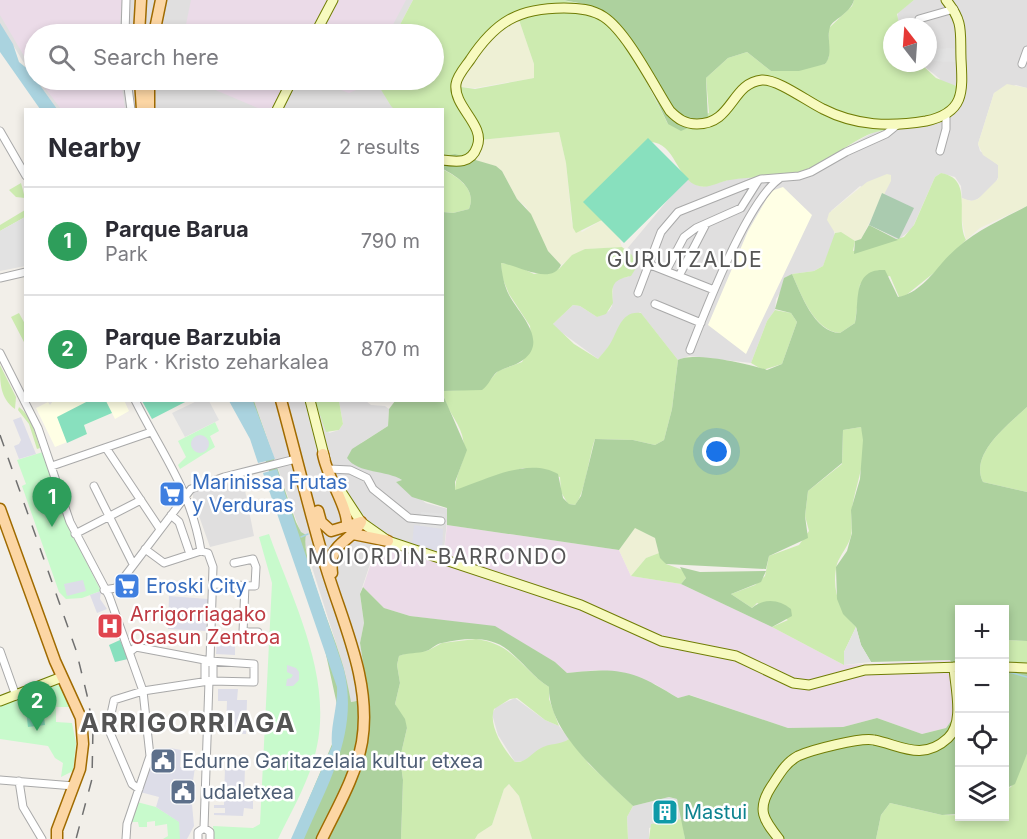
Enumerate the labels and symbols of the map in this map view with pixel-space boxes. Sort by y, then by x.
north arrow [883,18,937,72]
district label: GURUTZALDE [607,247,763,272]
your location [702,437,731,466]
place label: Marinissa Frutas y Verduras [192,470,348,517]
pin: 1 [32,478,72,527]
supermarket icon: Marinissa Frutas y Verduras [157,479,187,509]
district label: MOIORDIN-BARRONDO [308,544,568,569]
supermarket icon: Eroski City [112,571,142,601]
place label: Eroski City [146,574,247,598]
place label: Arrigorriagako Osasun Zentroa [130,602,280,649]
hospital icon: Arrigorriagako Osasun Zentroa [95,611,125,641]
pin: 2 [18,682,57,731]
district label: ARRIGORRIAGA [80,707,296,738]
public building icon: Edurne Garitazelaia kultur etxea [148,746,178,776]
place label: Edurne Garitazelaia kultur etxea [182,749,483,773]
public building icon: udaletxea [168,777,198,807]
place label: udaletxea [202,780,294,804]
building icon: Mastui [650,797,680,827]
place label: Mastui [684,800,747,824]

